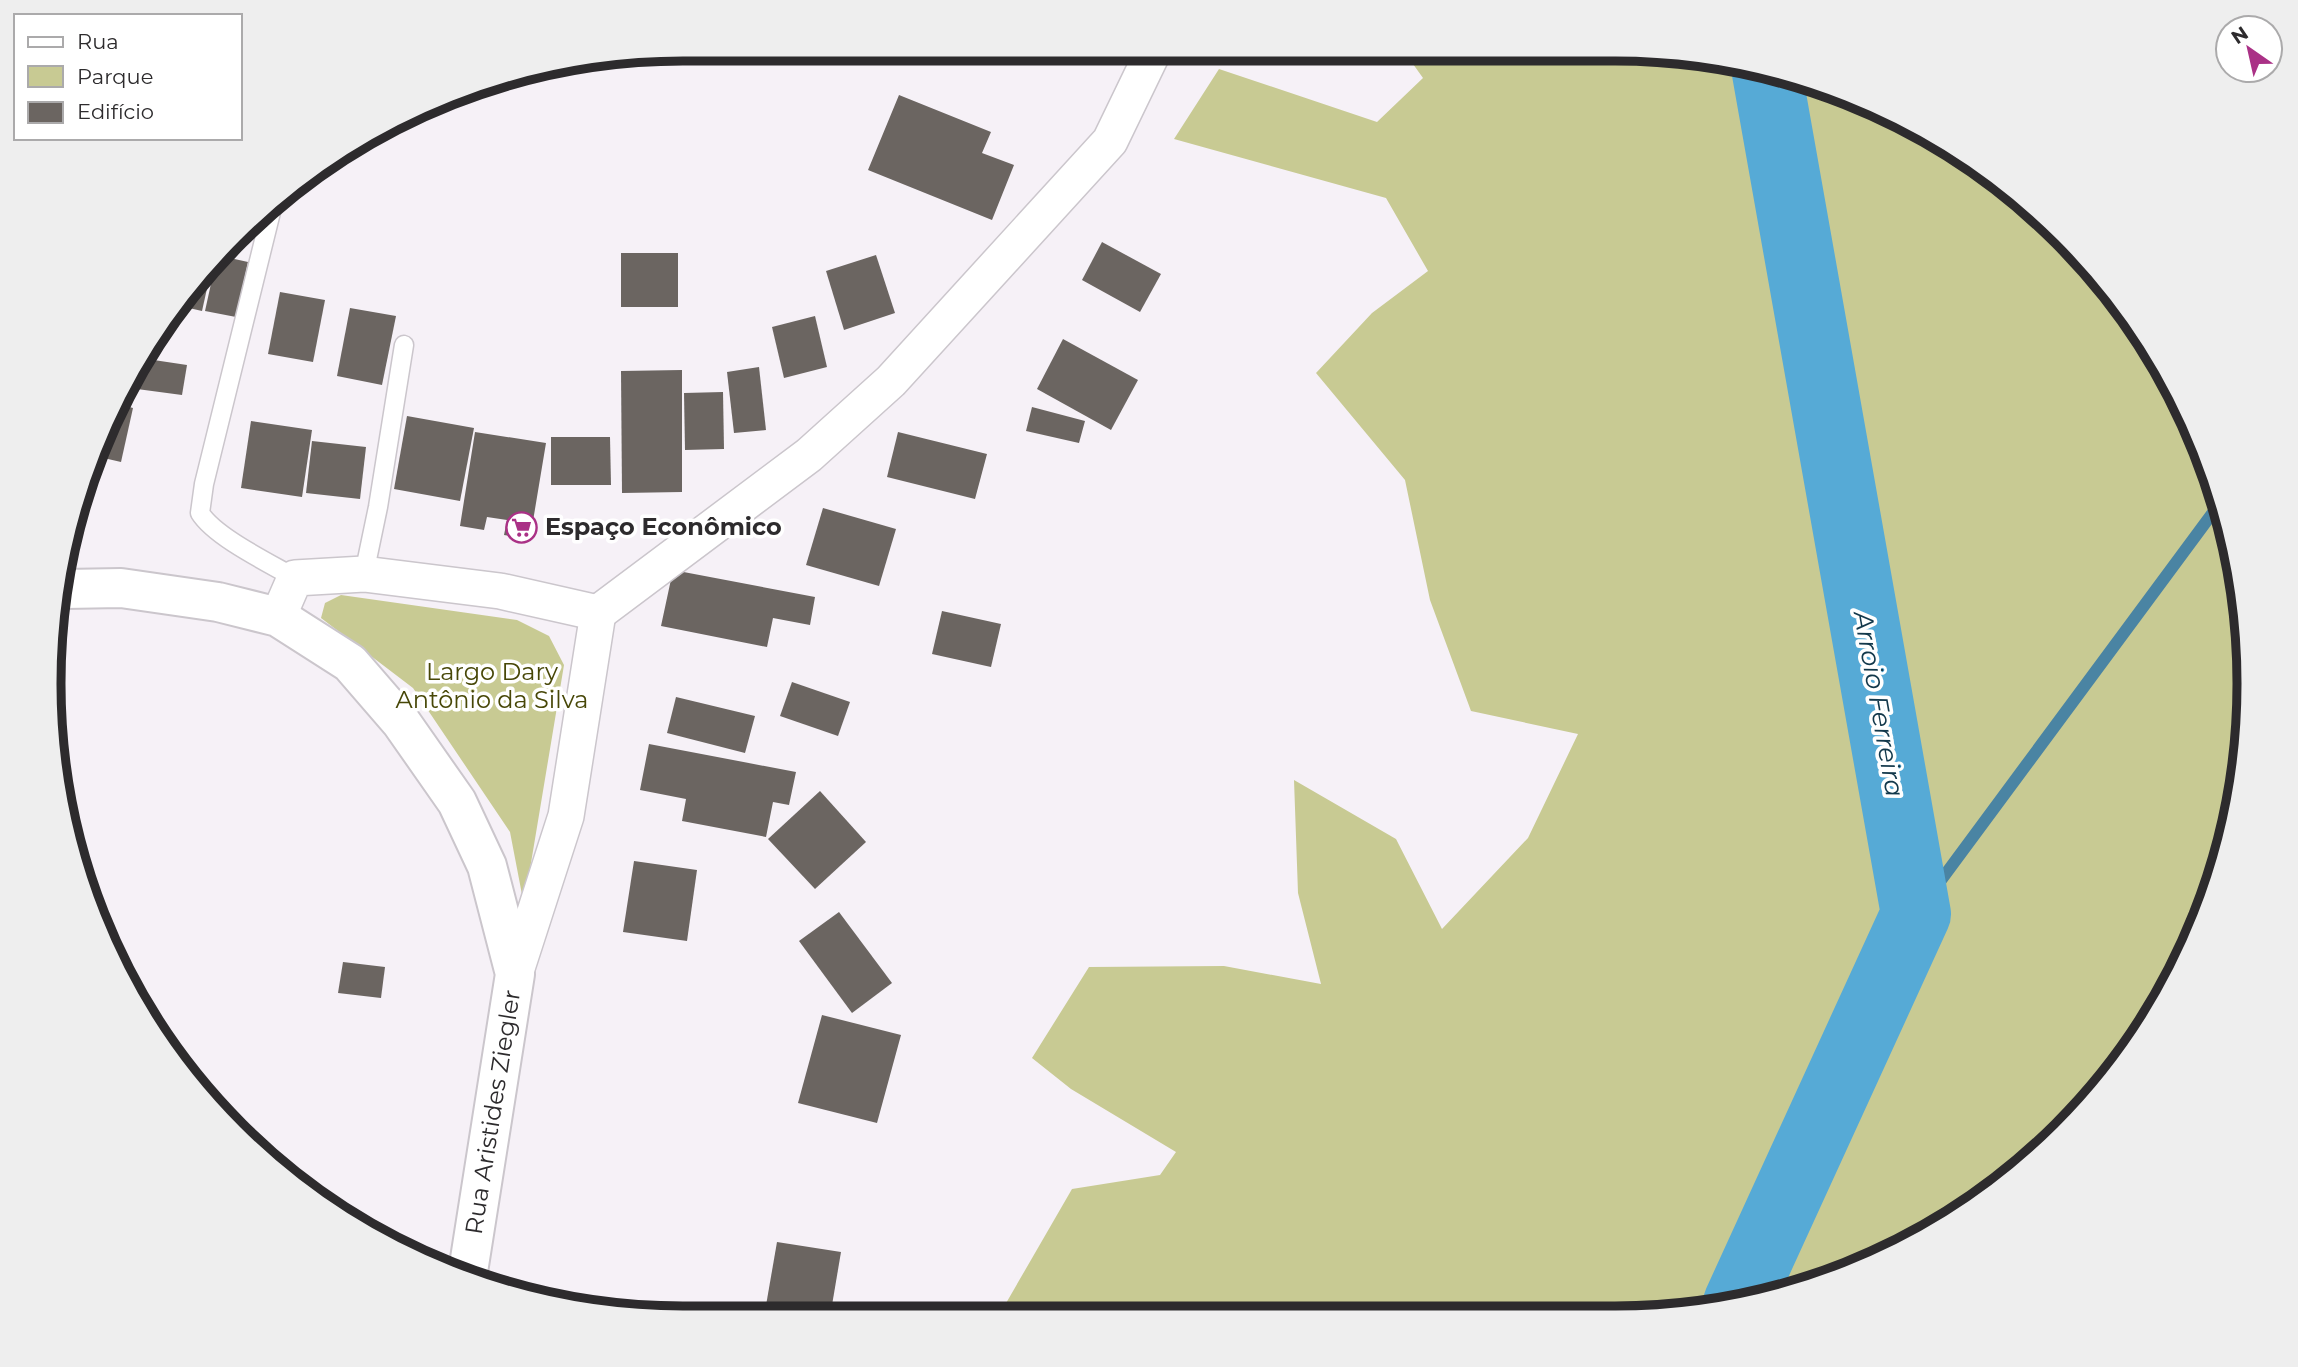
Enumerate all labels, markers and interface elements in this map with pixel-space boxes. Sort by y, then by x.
legend [14,14,242,140]
north arrow [2214,14,2284,84]
text: N [2227,21,2253,49]
text: Rua [77,29,119,54]
text: Parque [77,64,153,89]
text: Edifício [77,99,154,124]
supermarket icon: Espaço Econômico [505,510,539,544]
place label: Espaço Econômico [545,512,782,541]
water label: Arroio Ferreira [1847,607,1911,799]
park label: Largo Dary Antônio da Silva [396,657,588,714]
street label: Rua Aristides Ziegler [459,988,526,1236]

